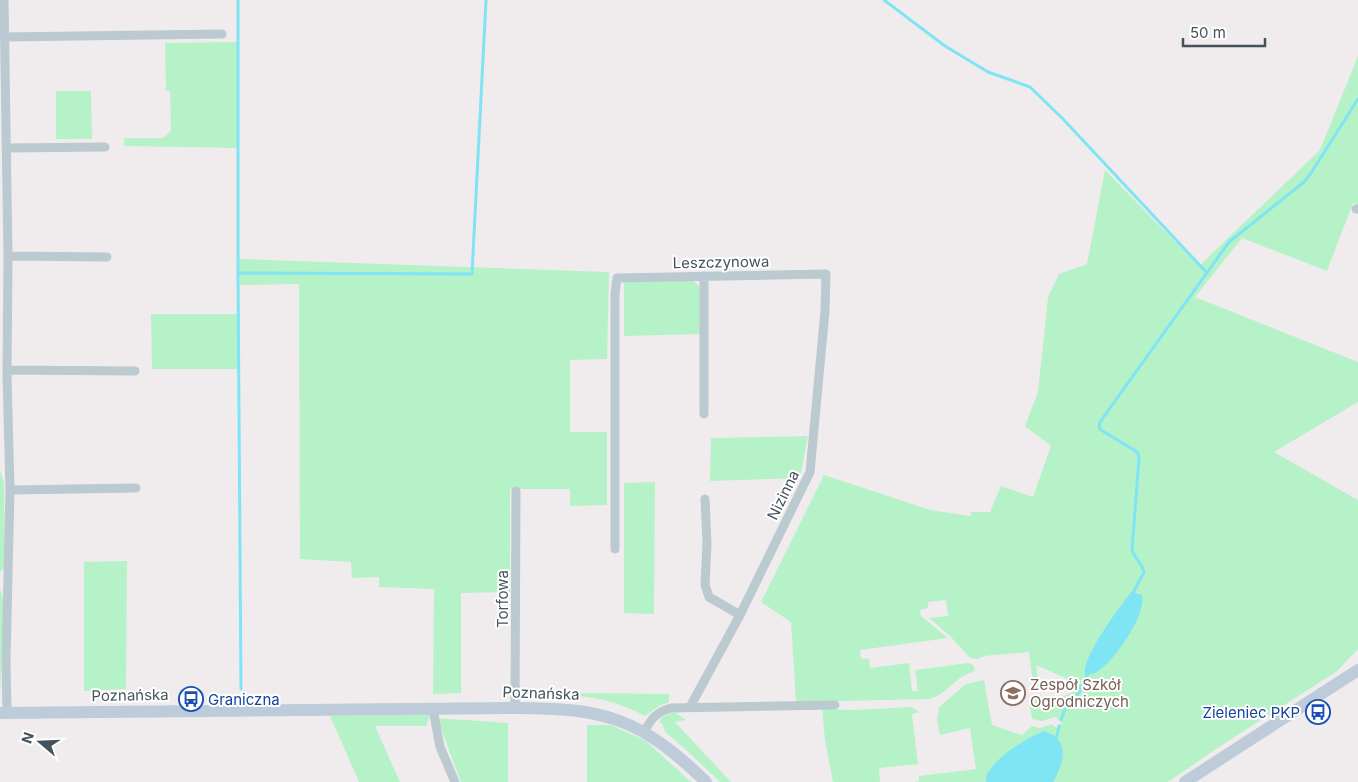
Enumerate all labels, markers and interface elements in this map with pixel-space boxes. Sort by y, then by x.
scale bar [1183,15,1266,47]
text: 50 m [1190,23,1226,42]
street label: Leszczynowa [673,252,769,272]
street label: Nizinna [763,467,803,523]
street label: Torfowa [493,570,512,628]
place label: Zespół Szkół Ogrodniczych [1030,675,1129,711]
school or university icon: Zespół Szkół Ogrodniczych [1000,680,1026,706]
street label: Poznańska [502,682,580,704]
street label: Poznańska [91,685,169,705]
bus stop icon: Graniczna [178,686,204,712]
place label: Graniczna [208,690,280,709]
bus stop icon: Zieleniec PKP [1305,699,1331,725]
place label: Zieleniec PKP [1203,703,1300,722]
north arrow [15,717,65,767]
text: N [17,730,37,745]

